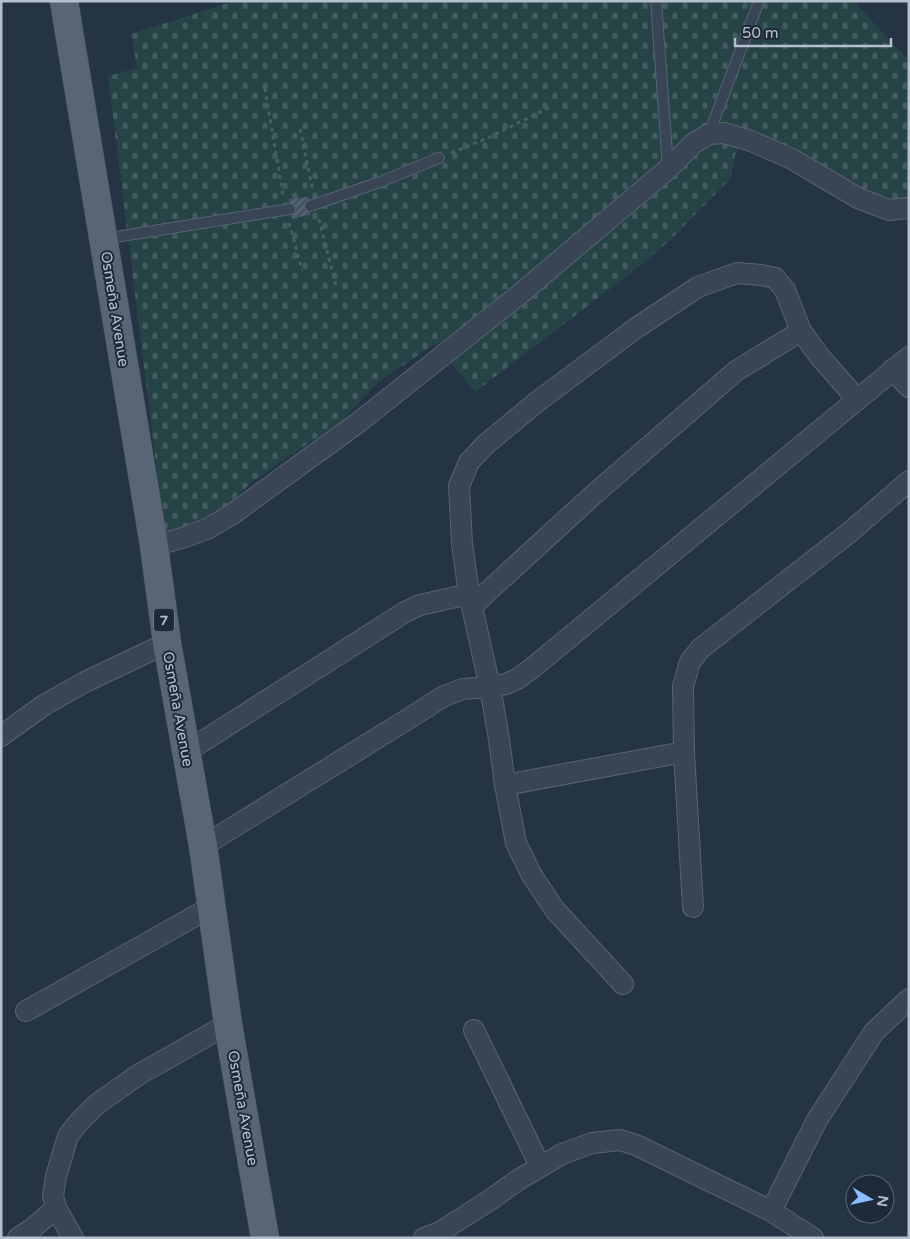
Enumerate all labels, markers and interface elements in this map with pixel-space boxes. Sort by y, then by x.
scale bar [735,15,891,47]
text: 50 m [742,24,779,42]
street label: Osmeña Avenue [97,250,133,368]
road number: 7 [154,608,174,632]
street label: Osmeña Avenue [159,650,197,768]
street label: Osmeña Avenue [224,1049,262,1167]
north arrow [845,1174,895,1224]
text: N [873,1194,892,1208]

